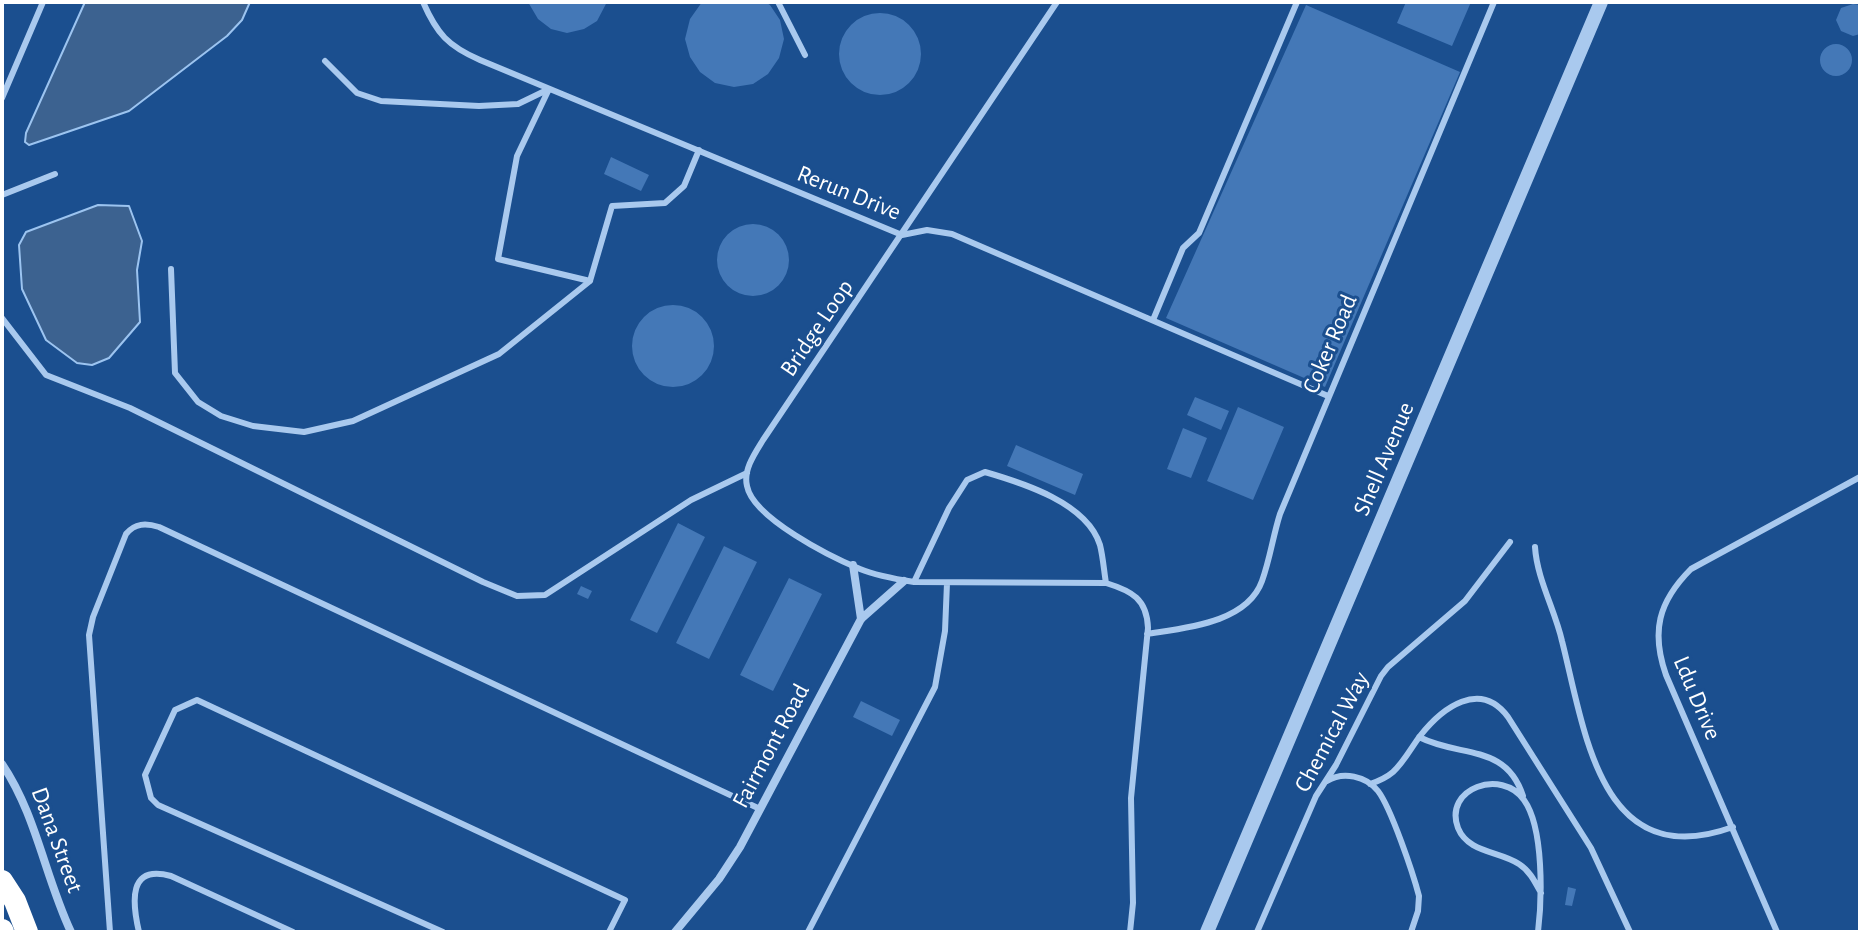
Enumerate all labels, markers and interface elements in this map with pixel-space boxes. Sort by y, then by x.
street label: Rerun Drive [793,159,905,227]
street label: Bridge Loop [774,274,860,382]
street label: Coker Road [1296,290,1364,398]
street label: Shell Avenue [1347,398,1421,520]
street label: Ldu Drive [1667,652,1727,744]
street label: Chemical Way [1288,667,1376,797]
street label: Fairmont Road [726,679,816,813]
street label: Dana Street [25,783,89,897]

